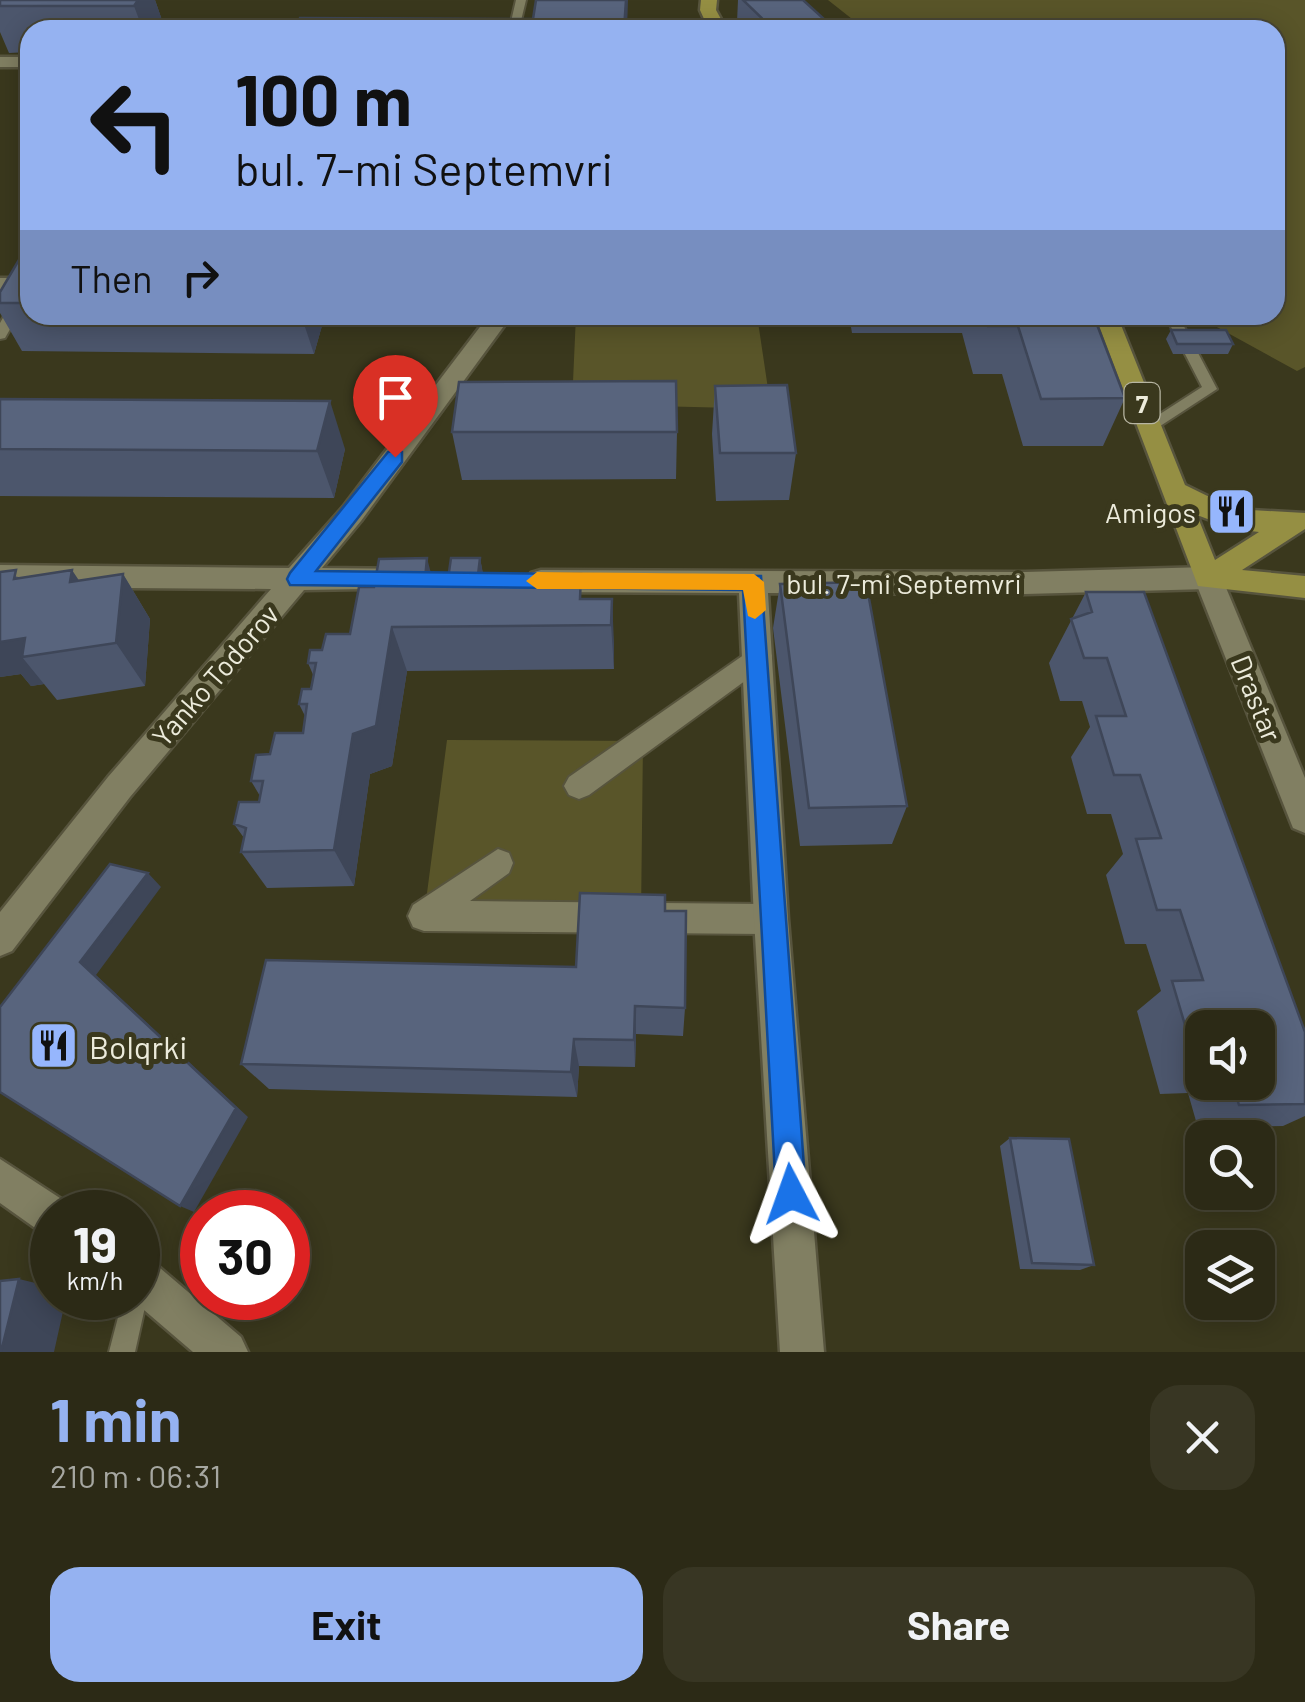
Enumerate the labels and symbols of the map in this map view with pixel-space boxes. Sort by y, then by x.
pin [353,355,438,458]
road number: 7 [1124,383,1160,423]
restaurant icon: Amigos [1205,486,1257,538]
place label: Amigos [1105,495,1196,529]
street label: bul. 7-mi Septemvri [786,566,1022,600]
street label: Yanko Todorov [144,597,286,753]
street label: Drastar [1224,650,1290,746]
restaurant icon: Bolqrki [28,1020,80,1072]
place label: Bolqrki [89,1027,187,1065]
position arrow [739,1142,843,1246]
speed limit sign: 30 [180,1190,310,1320]

